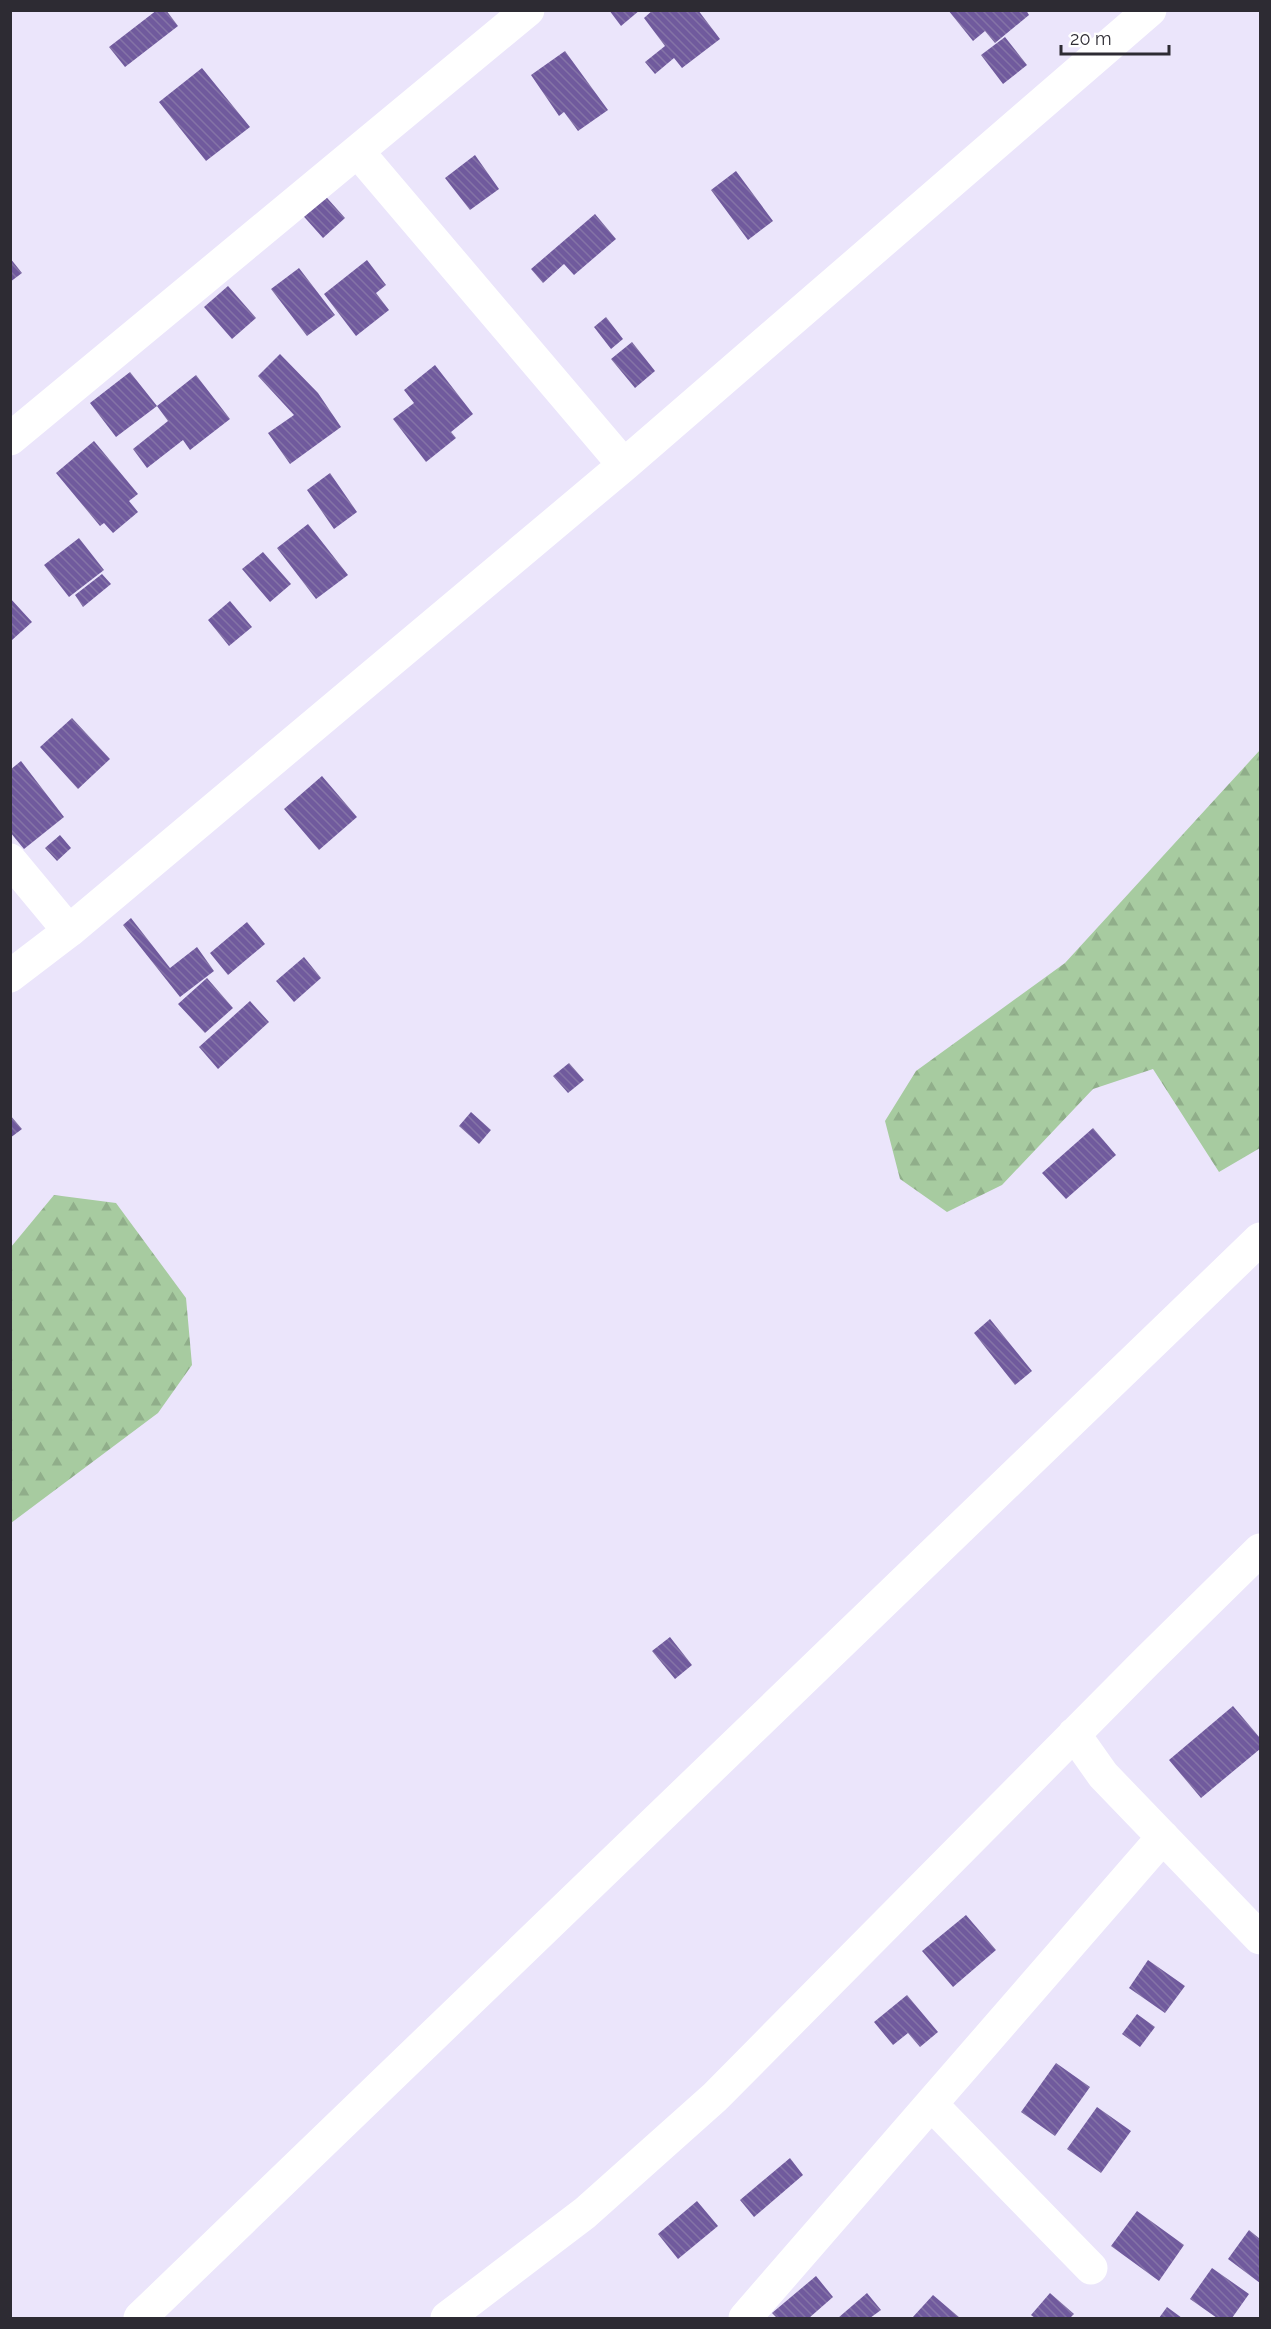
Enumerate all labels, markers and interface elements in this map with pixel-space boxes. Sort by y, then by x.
scale bar [1061,18,1169,56]
text: 20 m [1070,28,1112,49]

